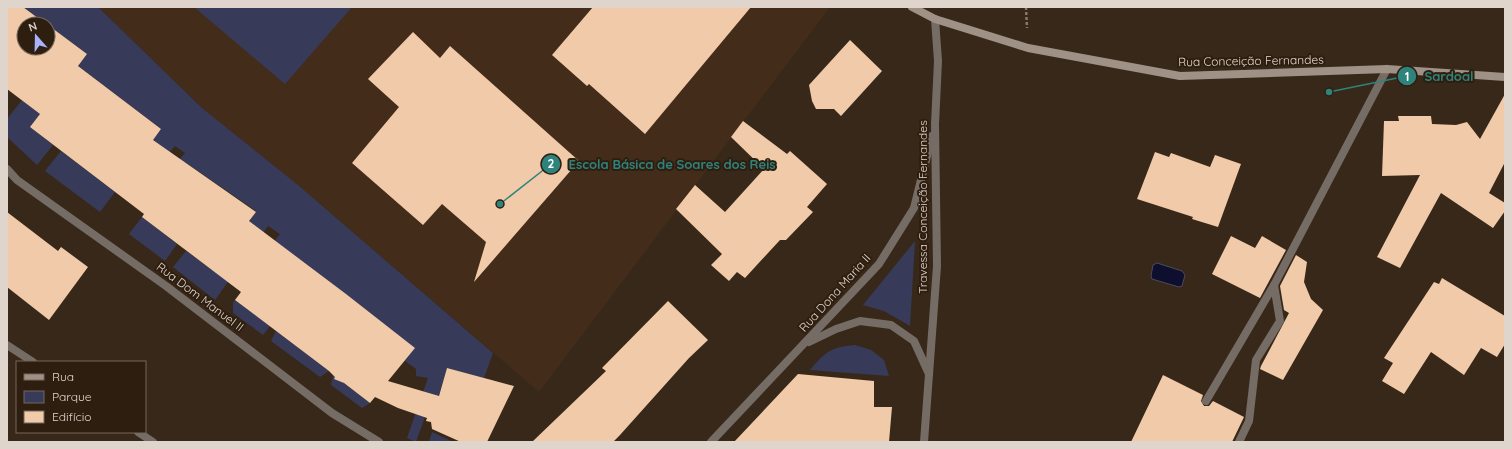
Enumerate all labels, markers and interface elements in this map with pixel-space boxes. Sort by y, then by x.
north arrow [16,16,56,56]
text: N [26,19,39,35]
street label: Rua Conceição Fernandes [1178,52,1324,69]
callout: Sardoal [1397,64,1482,89]
text: Sardoal [1424,68,1474,84]
text: 1 [1405,69,1409,84]
street label: Travessa Conceição Fernandes [915,120,930,294]
callout: Escola Básica de Soares dos Reis [541,152,784,177]
text: 2 [548,156,555,171]
text: Escola Básica de Soares dos Reis [569,156,775,172]
street label: Rua Dona Maria II [796,251,874,335]
street label: Rua Dom Manuel II [154,259,247,334]
legend [16,361,146,433]
text: Rua [52,369,74,384]
text: Parque [52,389,92,404]
text: Edifício [52,409,92,424]

